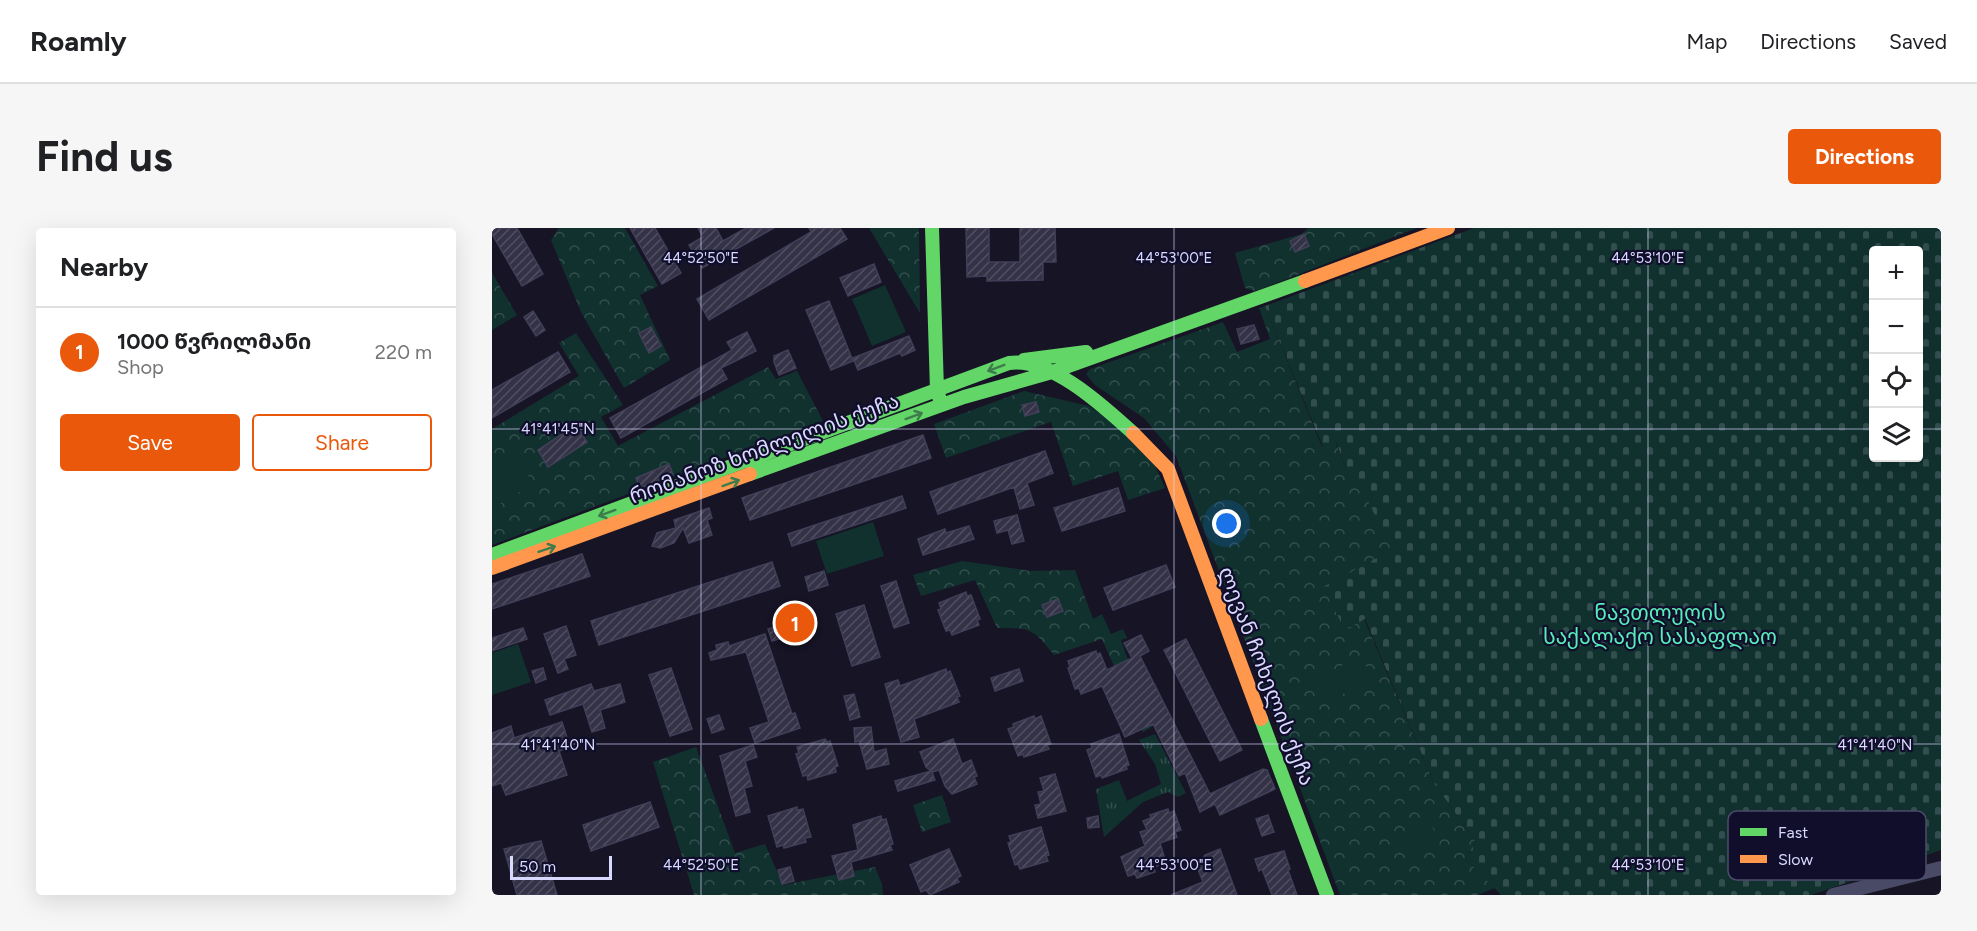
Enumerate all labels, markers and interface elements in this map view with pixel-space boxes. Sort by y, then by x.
text: Roamly [30,24,127,58]
text: Map [1686,29,1727,54]
text: Directions [1760,29,1856,54]
text: Saved [1889,29,1947,54]
button: Directions [1788,129,1941,184]
text: Find us [36,131,173,182]
map controls [1869,246,1923,462]
button: + [1869,246,1923,300]
text: 44°52'50"E [663,249,739,267]
text: 44°53'00"E [1136,249,1212,267]
text: 44°53'10"E [1611,249,1685,267]
text: Nearby [60,251,148,283]
button: − [1869,300,1923,354]
text: 1000 წვრილმანი [117,328,311,355]
text: 1 [75,340,84,364]
text: 220 m [375,340,432,364]
button: locate [1869,354,1923,408]
text: Shop [117,355,164,379]
one-way arrow [988,363,1006,374]
street label: რომანოზ ხომლელის ქუჩა [626,388,902,509]
button: layers [1869,408,1923,462]
one-way arrow [904,409,923,420]
button: Save [60,414,240,471]
button: Share [252,414,432,471]
text: 41°41'45"N [521,420,595,438]
one-way arrow [721,477,740,488]
one-way arrow [598,508,616,519]
your location [1212,509,1241,538]
one-way arrow [537,543,556,554]
street label: ლევან ჩოხელის ქუჩა [1213,563,1320,789]
pin: 1 [776,600,814,646]
park label: ნავთლუღის საქალაქო სასაფლაო [1543,600,1777,650]
text: 41°41'40"N [521,736,595,754]
text: 41°41'40"N [1838,736,1912,754]
legend [1728,811,1926,880]
text: Fast [1778,823,1808,842]
text: Slow [1778,850,1813,869]
scale bar [510,853,612,880]
text: 44°52'50"E [663,856,739,874]
text: 44°53'00"E [1136,856,1212,874]
text: 44°53'10"E [1611,856,1685,874]
text: 50 m [519,857,556,876]

